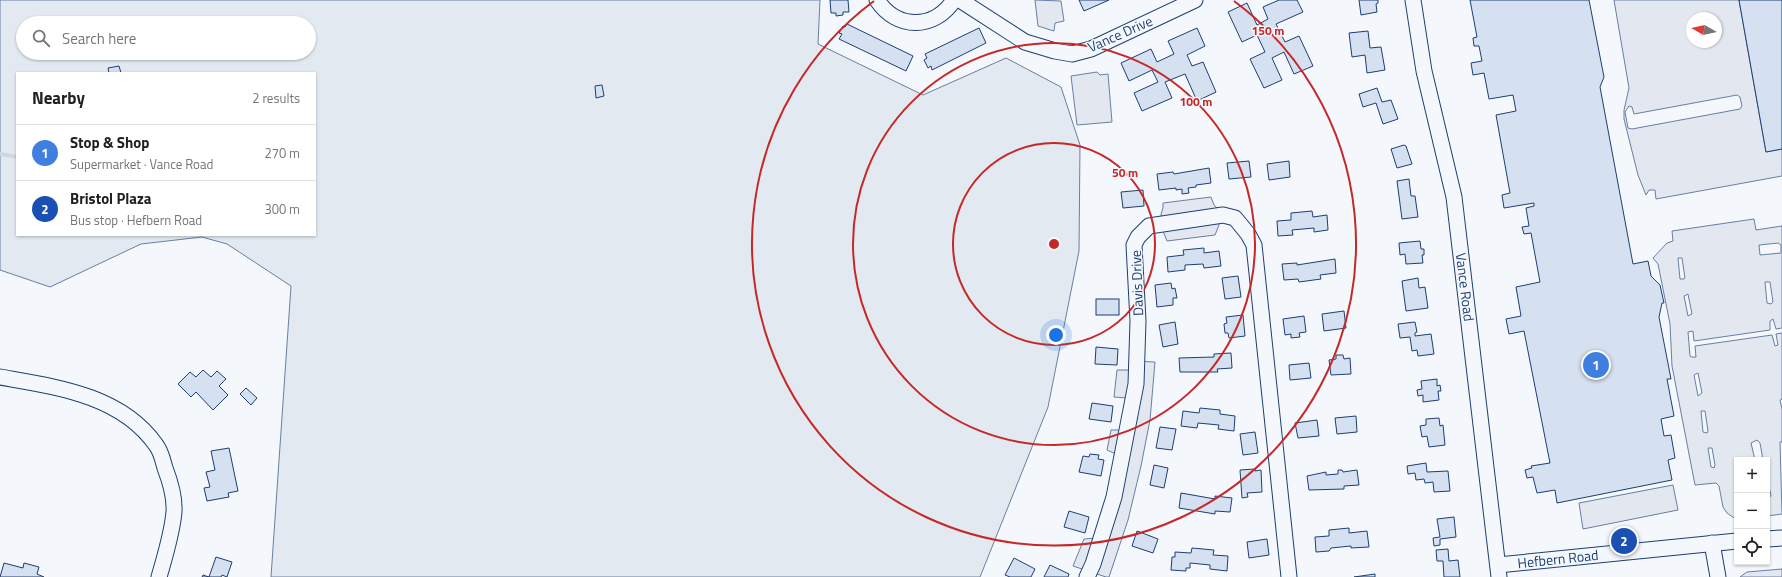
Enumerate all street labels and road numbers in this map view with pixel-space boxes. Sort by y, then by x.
street label: Vance Drive [1084,10,1156,57]
street label: Davis Drive [1125,250,1148,316]
street label: Vance Road [1451,252,1480,322]
street label: Hefbern Road [1516,544,1599,573]

